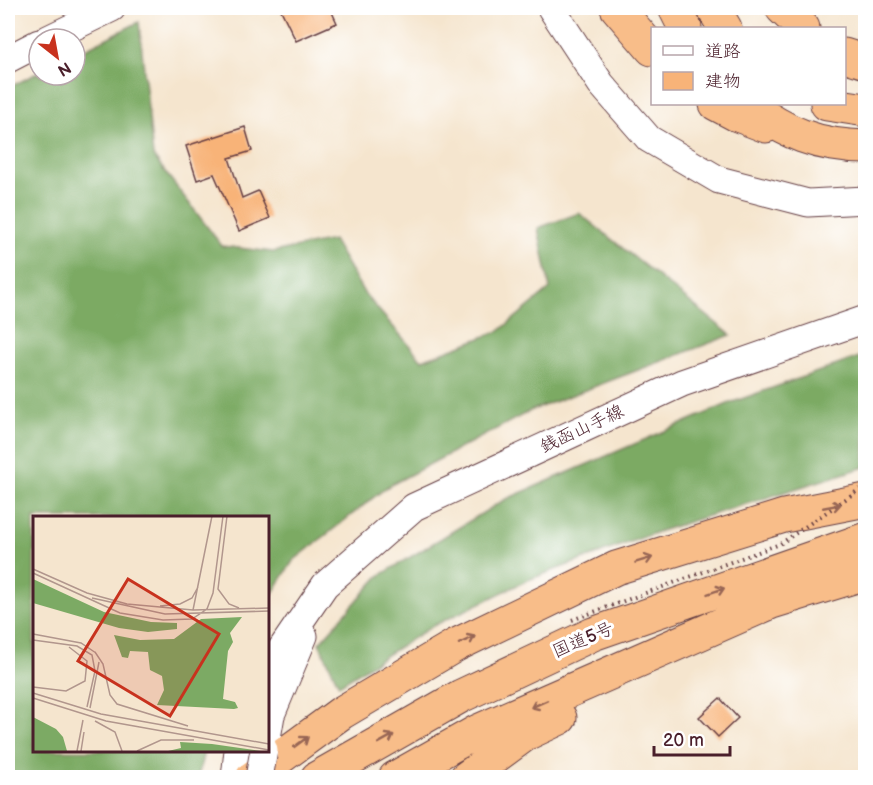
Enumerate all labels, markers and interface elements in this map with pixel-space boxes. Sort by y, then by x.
north arrow [27,27,87,87]
legend [651,27,846,105]
text: 道路 [705,41,741,62]
text: N [54,57,74,80]
text: 建物 [705,71,741,92]
street label: 銭函山手線 [537,400,627,458]
one-way arrow [822,500,841,511]
inset map [33,516,268,752]
one-way arrow [635,553,654,564]
one-way arrow [707,584,725,595]
street label: 国道5号 [549,618,617,662]
one-way arrow [457,633,475,645]
one-way arrow [530,700,548,711]
scale bar [654,719,730,757]
text: 20 m [663,730,704,751]
one-way arrow [377,732,394,744]
one-way arrow [293,736,309,748]

